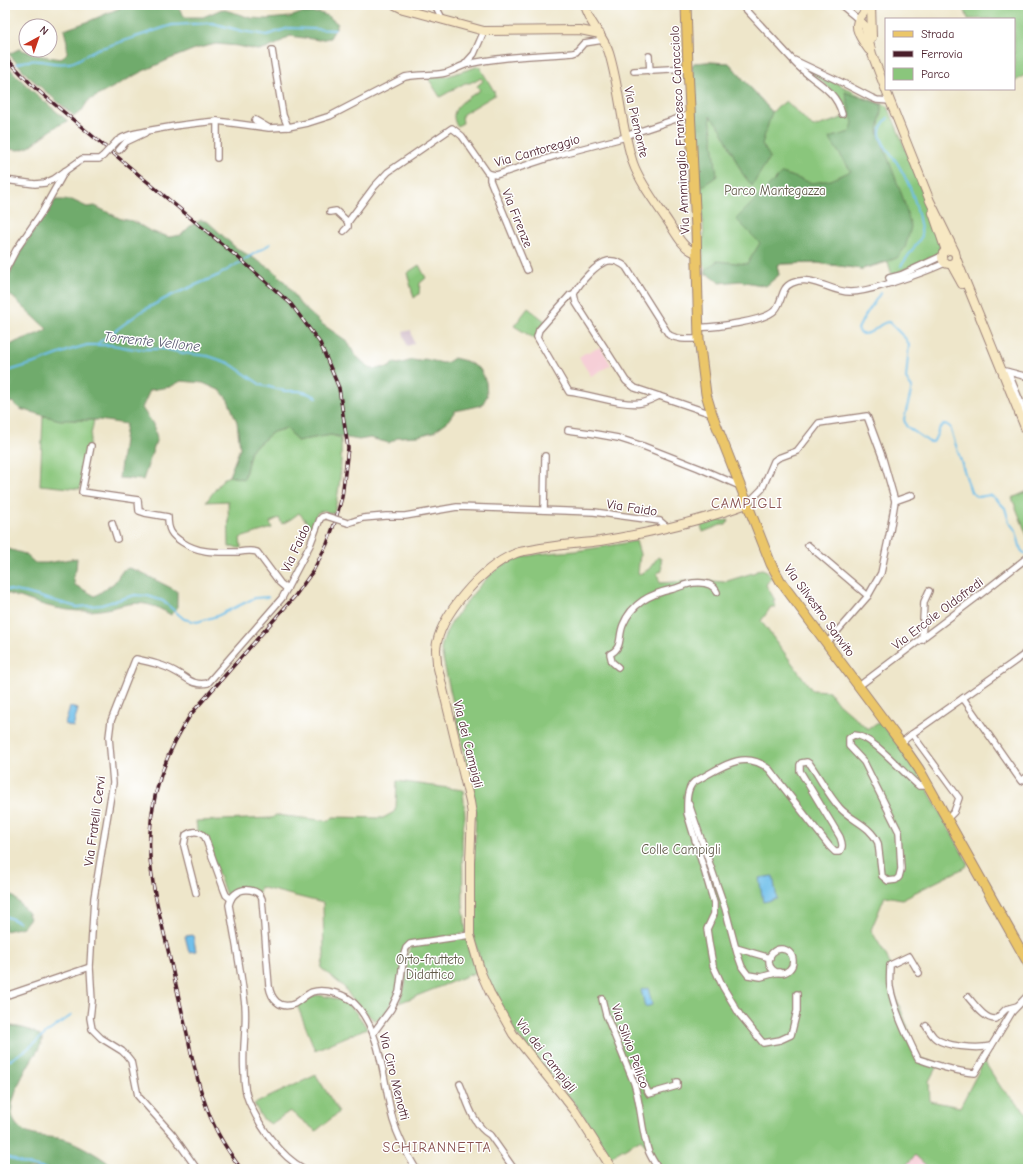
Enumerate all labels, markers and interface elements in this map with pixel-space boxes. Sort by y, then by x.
north arrow [18,18,58,58]
legend [885,18,1015,90]
text: N [37,23,51,38]
street label: Via Ammiraglio Francesco Caracciolo [667,25,692,235]
text: Strada [921,27,954,41]
text: Ferrovia [921,47,963,61]
text: Parco [921,67,950,81]
street label: Via Piemonte [621,85,652,160]
street label: Via Cantoreggio [493,131,582,170]
park label: Parco Mantegazza [724,183,826,198]
street label: Via Firenze [499,187,536,250]
water label: Torrente Vellone [103,328,201,355]
district label: CAMPIGLI [711,495,783,512]
street label: Via Faido [605,496,658,519]
street label: Via Faido [278,522,313,575]
street label: Via Silvestro Sanvito [781,561,858,660]
street label: Via Ercole Oldofredi [889,574,986,653]
street label: Via dei Campigli [450,699,487,789]
street label: Via Fratelli Cervi [81,775,108,867]
park label: Colle Campigli [641,842,721,857]
park label: Orto-frutteto Didattico [396,952,464,982]
street label: Via Silvio Pellico [608,1002,653,1090]
street label: Via dei Campigli [513,1015,580,1095]
street label: Via Ciro Menotti [376,1031,413,1122]
district label: SCHIRANNETTA [382,1139,492,1156]

